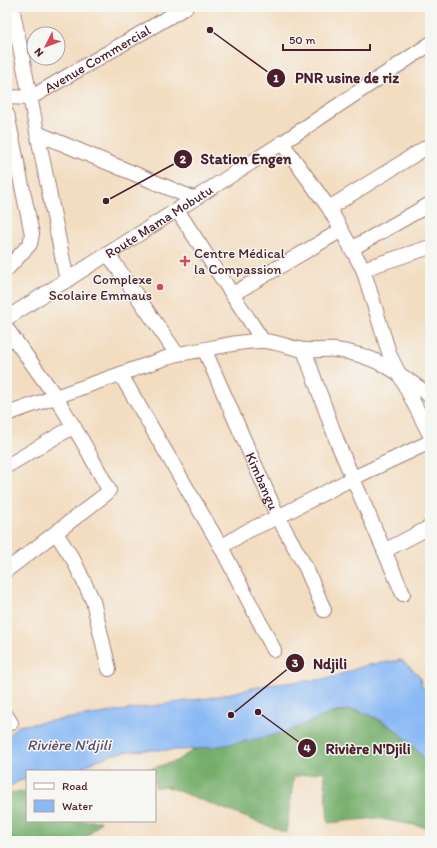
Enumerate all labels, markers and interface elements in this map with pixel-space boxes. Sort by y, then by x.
street label: Avenue Commercial [41,21,154,96]
north arrow [26,26,66,66]
scale bar [283,26,370,52]
text: 50 m [289,33,315,47]
text: N [32,45,46,59]
callout: PNR usine de riz [266,64,407,91]
text: PNR usine de riz [295,69,399,87]
text: 1 [273,71,279,85]
callout: Station Engen [173,146,300,173]
text: Station Engen [201,150,292,169]
text: 2 [180,152,187,166]
street label: Route Mama Mobutu [102,181,216,262]
place label: Centre Médical la Compassion [194,245,285,278]
marker: Centre Médical la Compassion [179,255,191,267]
place label: Complexe Scolaire Emmaus [49,271,152,304]
marker: Complexe Scolaire Emmaus [155,282,165,292]
street label: Kimbangu [242,449,282,513]
callout: Ndjili [285,650,355,677]
text: Ndjili [313,655,347,674]
text: 3 [292,656,299,670]
callout: Rivière N'Djili [297,735,418,762]
water label: Rivière N'djili [27,736,113,754]
text: Rivière N'Djili [325,740,411,759]
text: 4 [303,741,311,755]
legend [26,770,156,822]
text: Road [62,779,88,793]
text: Water [62,799,93,813]

